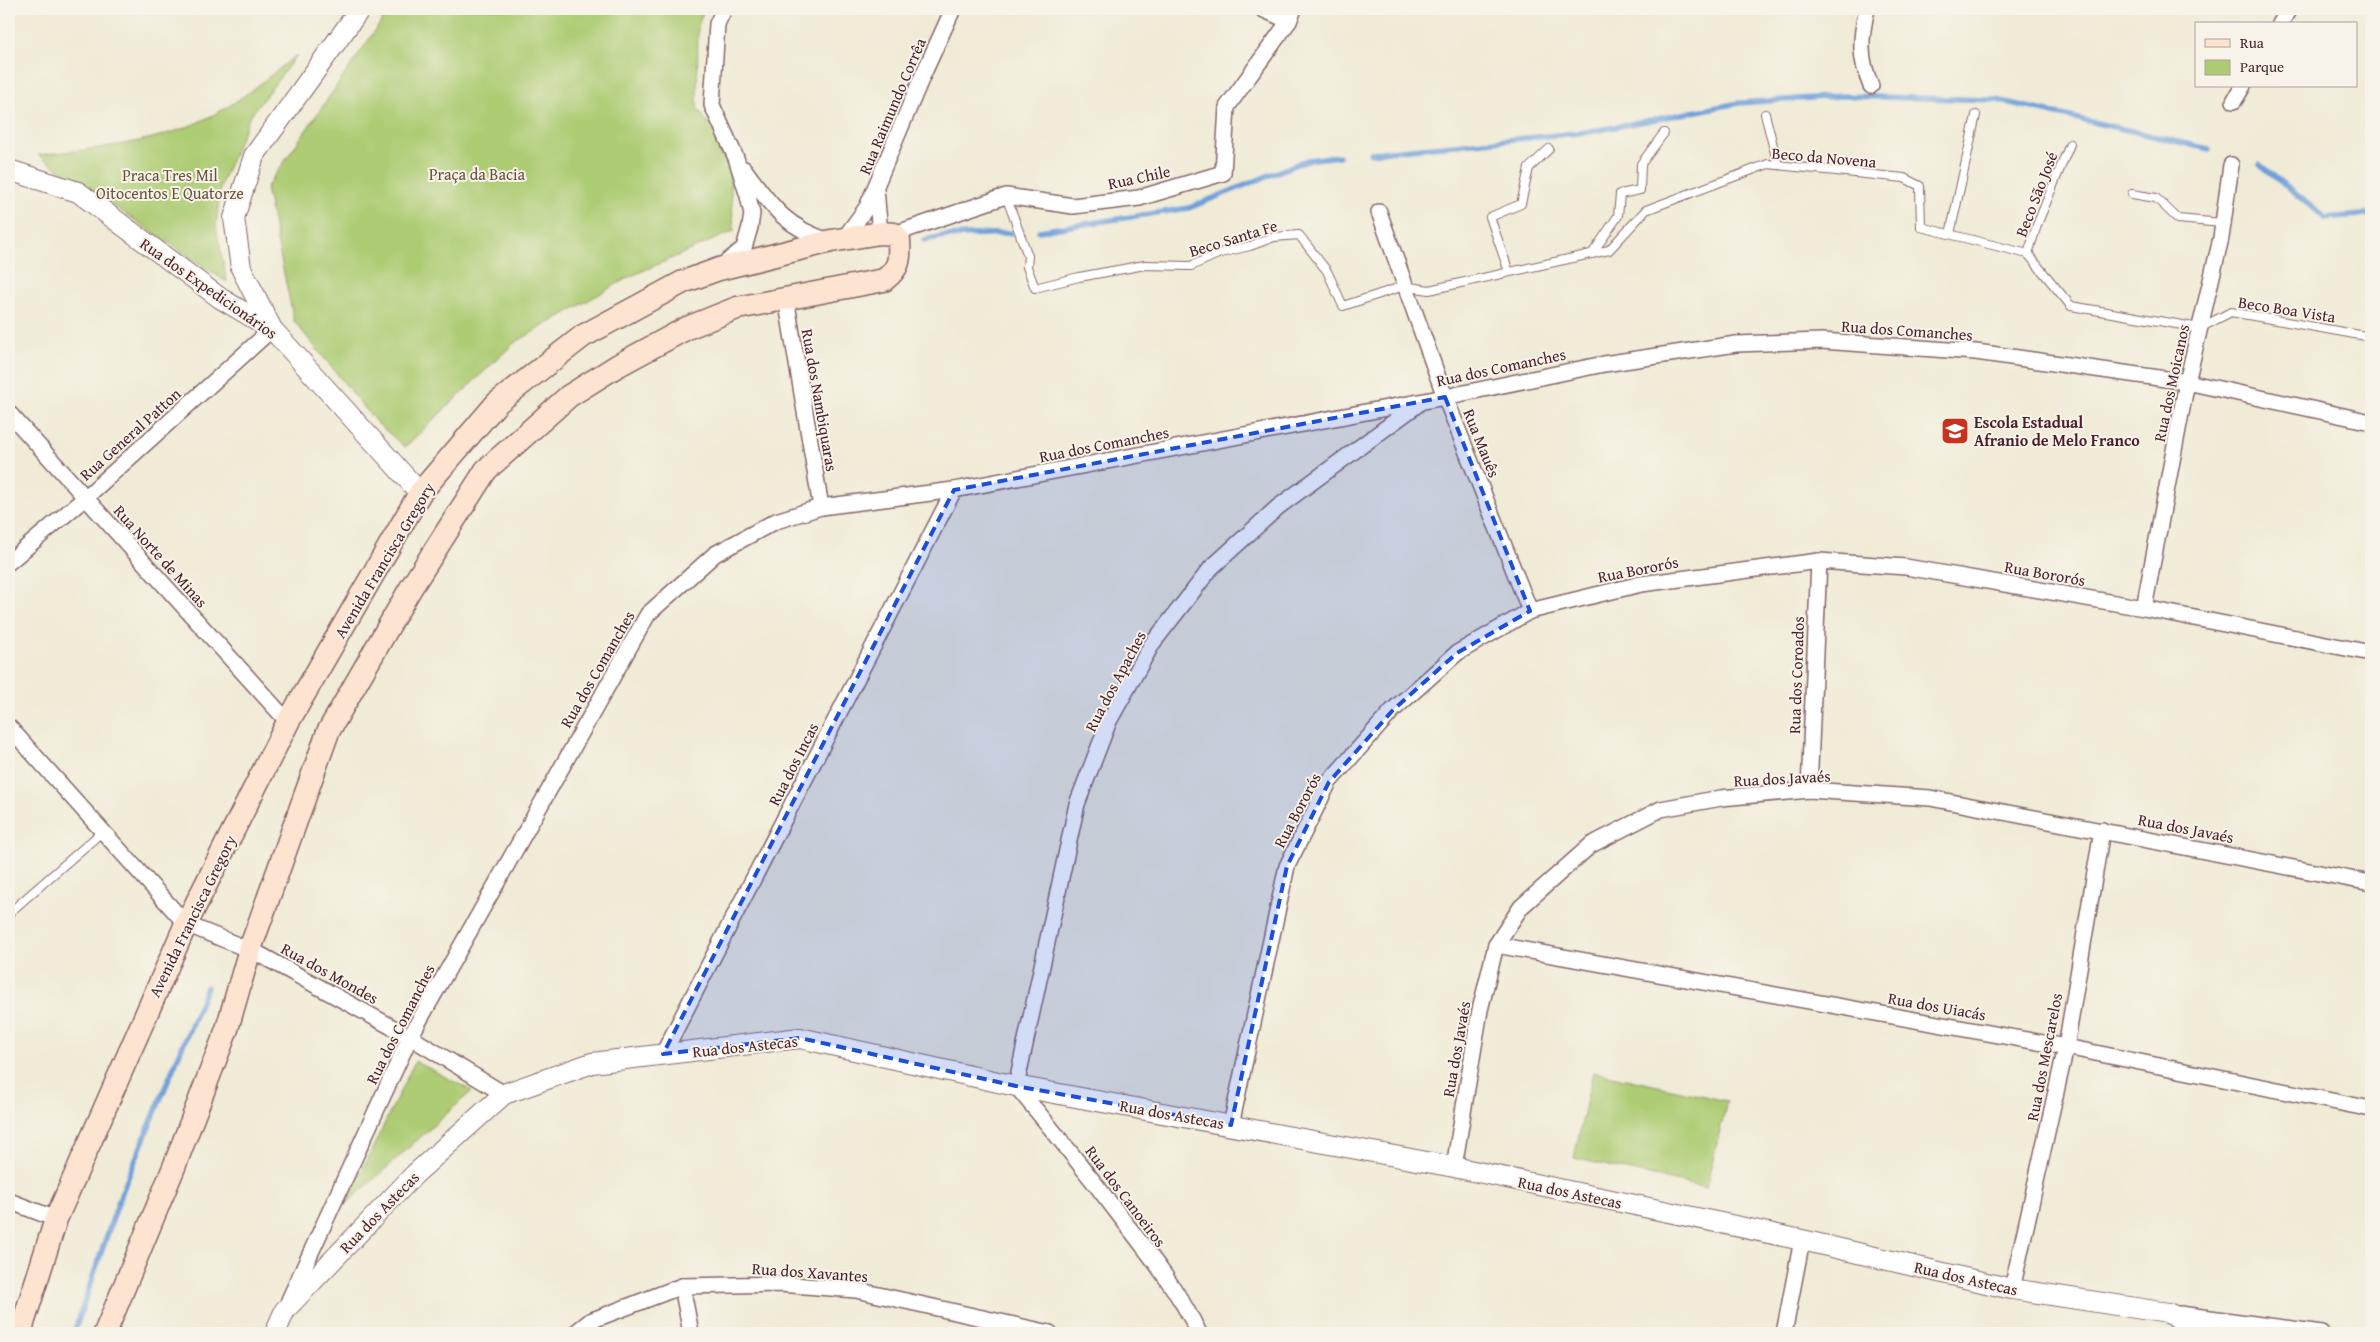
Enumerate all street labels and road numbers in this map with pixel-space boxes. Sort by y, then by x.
street label: Rua Raimundo Corrêa [852,34,932,178]
street label: Beco da Novena [1771,140,1878,174]
street label: Beco São José [2009,148,2063,240]
street label: Rua Chile [1106,159,1172,195]
street label: Beco Santa Fe [1186,213,1280,263]
street label: Rua dos Expedicionários [135,231,283,345]
street label: Beco Boa Vista [2237,289,2338,329]
street label: Rua dos Comanches [1840,313,1974,347]
street label: Rua dos Moicanos [2147,322,2195,444]
street label: Rua dos Nambiquaras [796,327,844,473]
street label: Rua dos Comanches [1434,342,1568,392]
street label: Rua General Patton [74,382,186,486]
street label: Rua Mauês [1457,405,1507,481]
street label: Rua dos Comanches [1037,420,1171,468]
street label: Avenida Francisca Gregory [328,478,440,642]
street label: Rua Norte de Minas [108,499,214,613]
street label: Rua Bororós [1596,549,1680,589]
street label: Rua Bororós [2003,554,2087,592]
street label: Rua dos Comanches [554,606,640,732]
street label: Rua dos Coroados [1782,616,1810,734]
street label: Rua dos Apaches [1078,626,1152,736]
street label: Rua dos Incas [762,718,824,810]
street label: Rua dos Javaés [1733,763,1831,793]
street label: Rua Bororós [1267,768,1327,852]
street label: Rua dos Javaés [2136,807,2236,849]
street label: Avenida Francisca Gregory [142,831,242,1001]
street label: Rua dos Mondes [277,936,383,1010]
street label: Rua dos Comanches [359,960,441,1088]
street label: Rua dos Uiacás [1886,986,1988,1026]
street label: Rua dos Mescarelos [2020,991,2068,1123]
street label: Rua dos Javaés [1436,999,1476,1099]
street label: Rua dos Astecas [691,1029,799,1063]
street label: Rua dos Astecas [1118,1093,1226,1135]
street label: Rua dos Canoeiros [1080,1140,1172,1252]
street label: Rua dos Astecas [334,1166,424,1258]
street label: Rua dos Astecas [1516,1169,1624,1215]
street label: Rua dos Astecas [1912,1254,2020,1302]
street label: Rua dos Xavantes [751,1256,869,1288]

